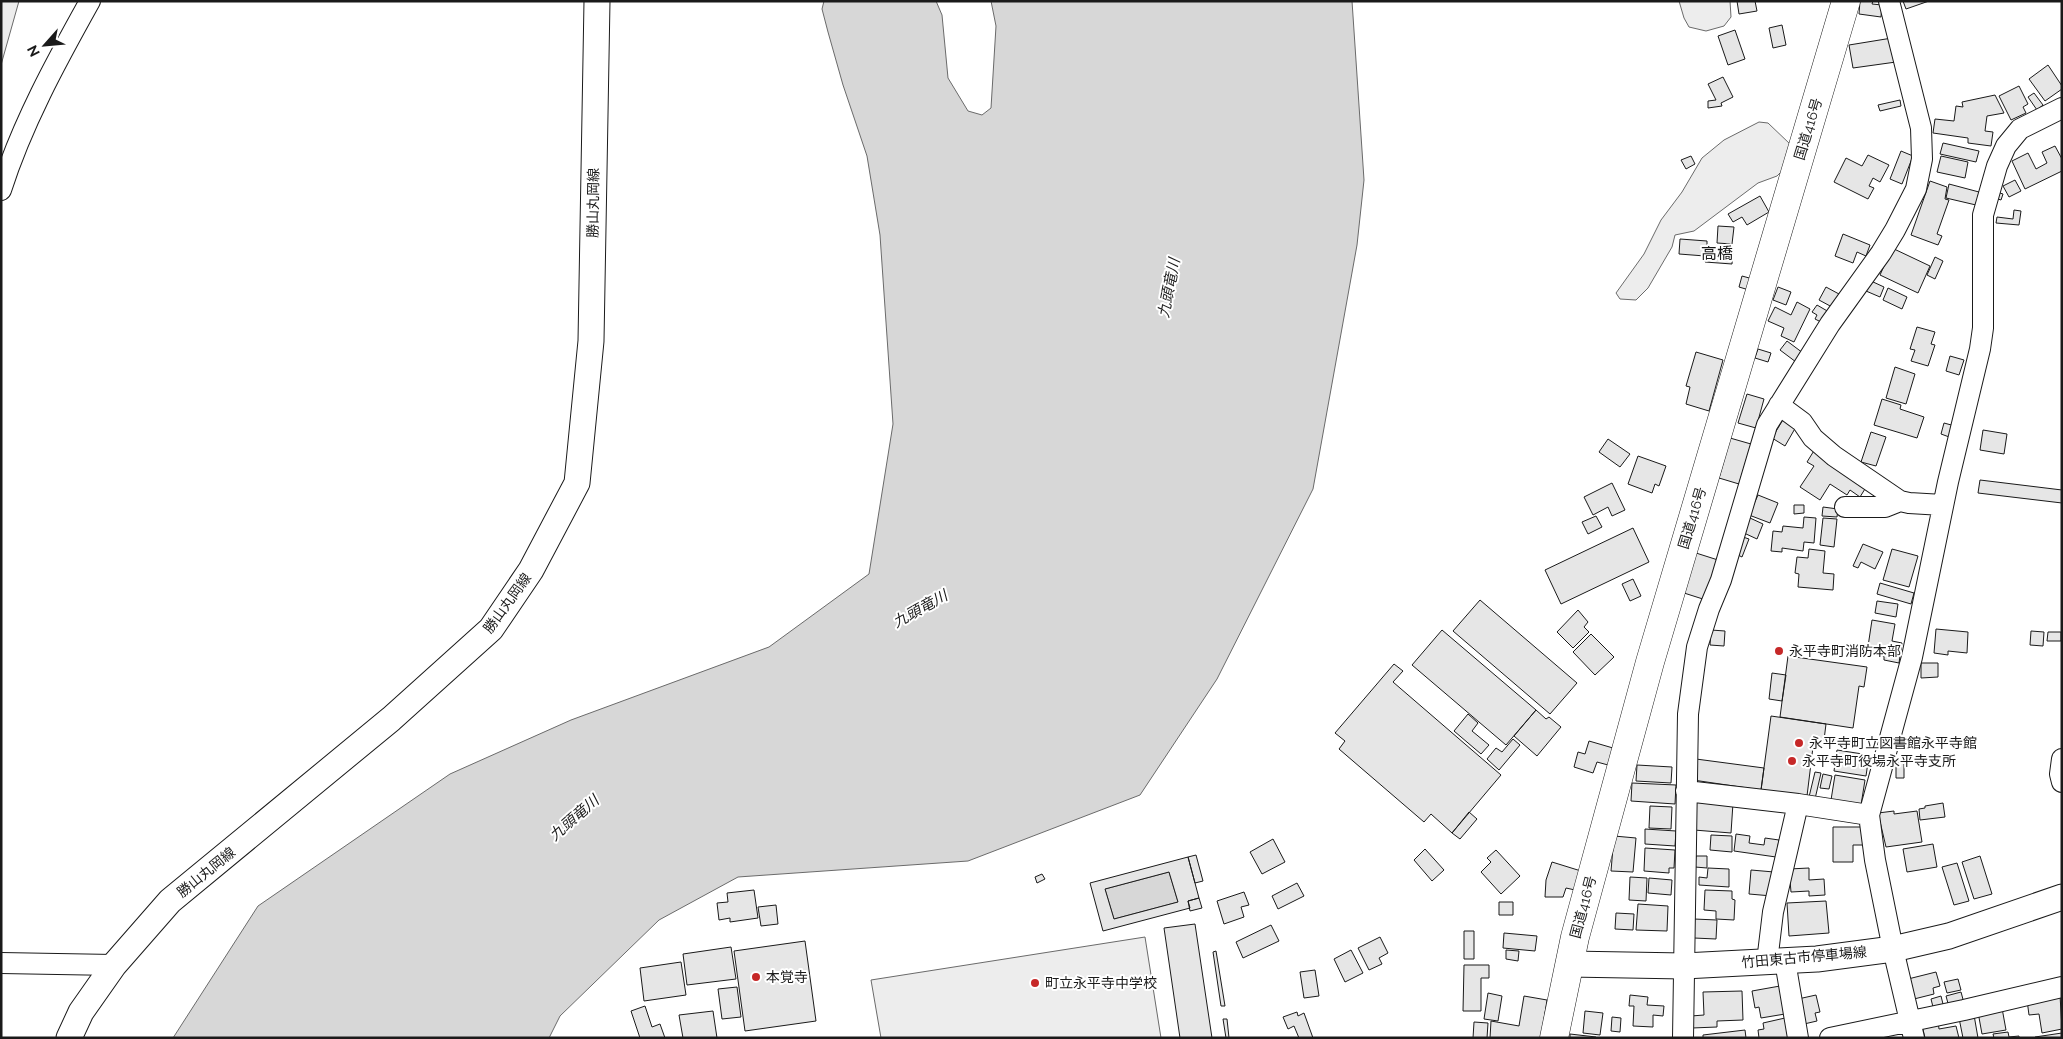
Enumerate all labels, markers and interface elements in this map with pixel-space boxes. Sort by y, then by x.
north arrow [20,20,70,70]
text: N [24,43,43,59]
street label: 国道416号 [1791,96,1825,162]
street label: 勝山丸岡線 [584,168,602,238]
district label: 高橋 [1701,244,1733,263]
water label: 九頭竜川 [1154,255,1184,319]
street label: 国道416号 [1675,485,1709,551]
street label: 勝山丸岡線 [480,570,534,636]
water label: 九頭竜川 [889,586,952,631]
place label: 永平寺町消防本部 [1789,643,1901,659]
marker: 永平寺町消防本部 [1773,645,1785,657]
place label: 永平寺町立図書館永平寺館 [1809,735,1977,751]
marker: 永平寺町立図書館永平寺館 [1793,737,1805,749]
place label: 永平寺町役場永平寺支所 [1802,753,1956,769]
marker: 永平寺町役場永平寺支所 [1786,755,1798,767]
water label: 九頭竜川 [545,790,604,844]
street label: 勝山丸岡線 [174,844,238,900]
street label: 国道416号 [1567,874,1599,940]
street label: 竹田東古市停車場線 [1741,944,1867,970]
place label: 本覚寺 [766,969,808,985]
marker: 本覚寺 [750,971,762,983]
place label: 町立永平寺中学校 [1045,975,1157,991]
marker: 町立永平寺中学校 [1029,977,1041,989]

